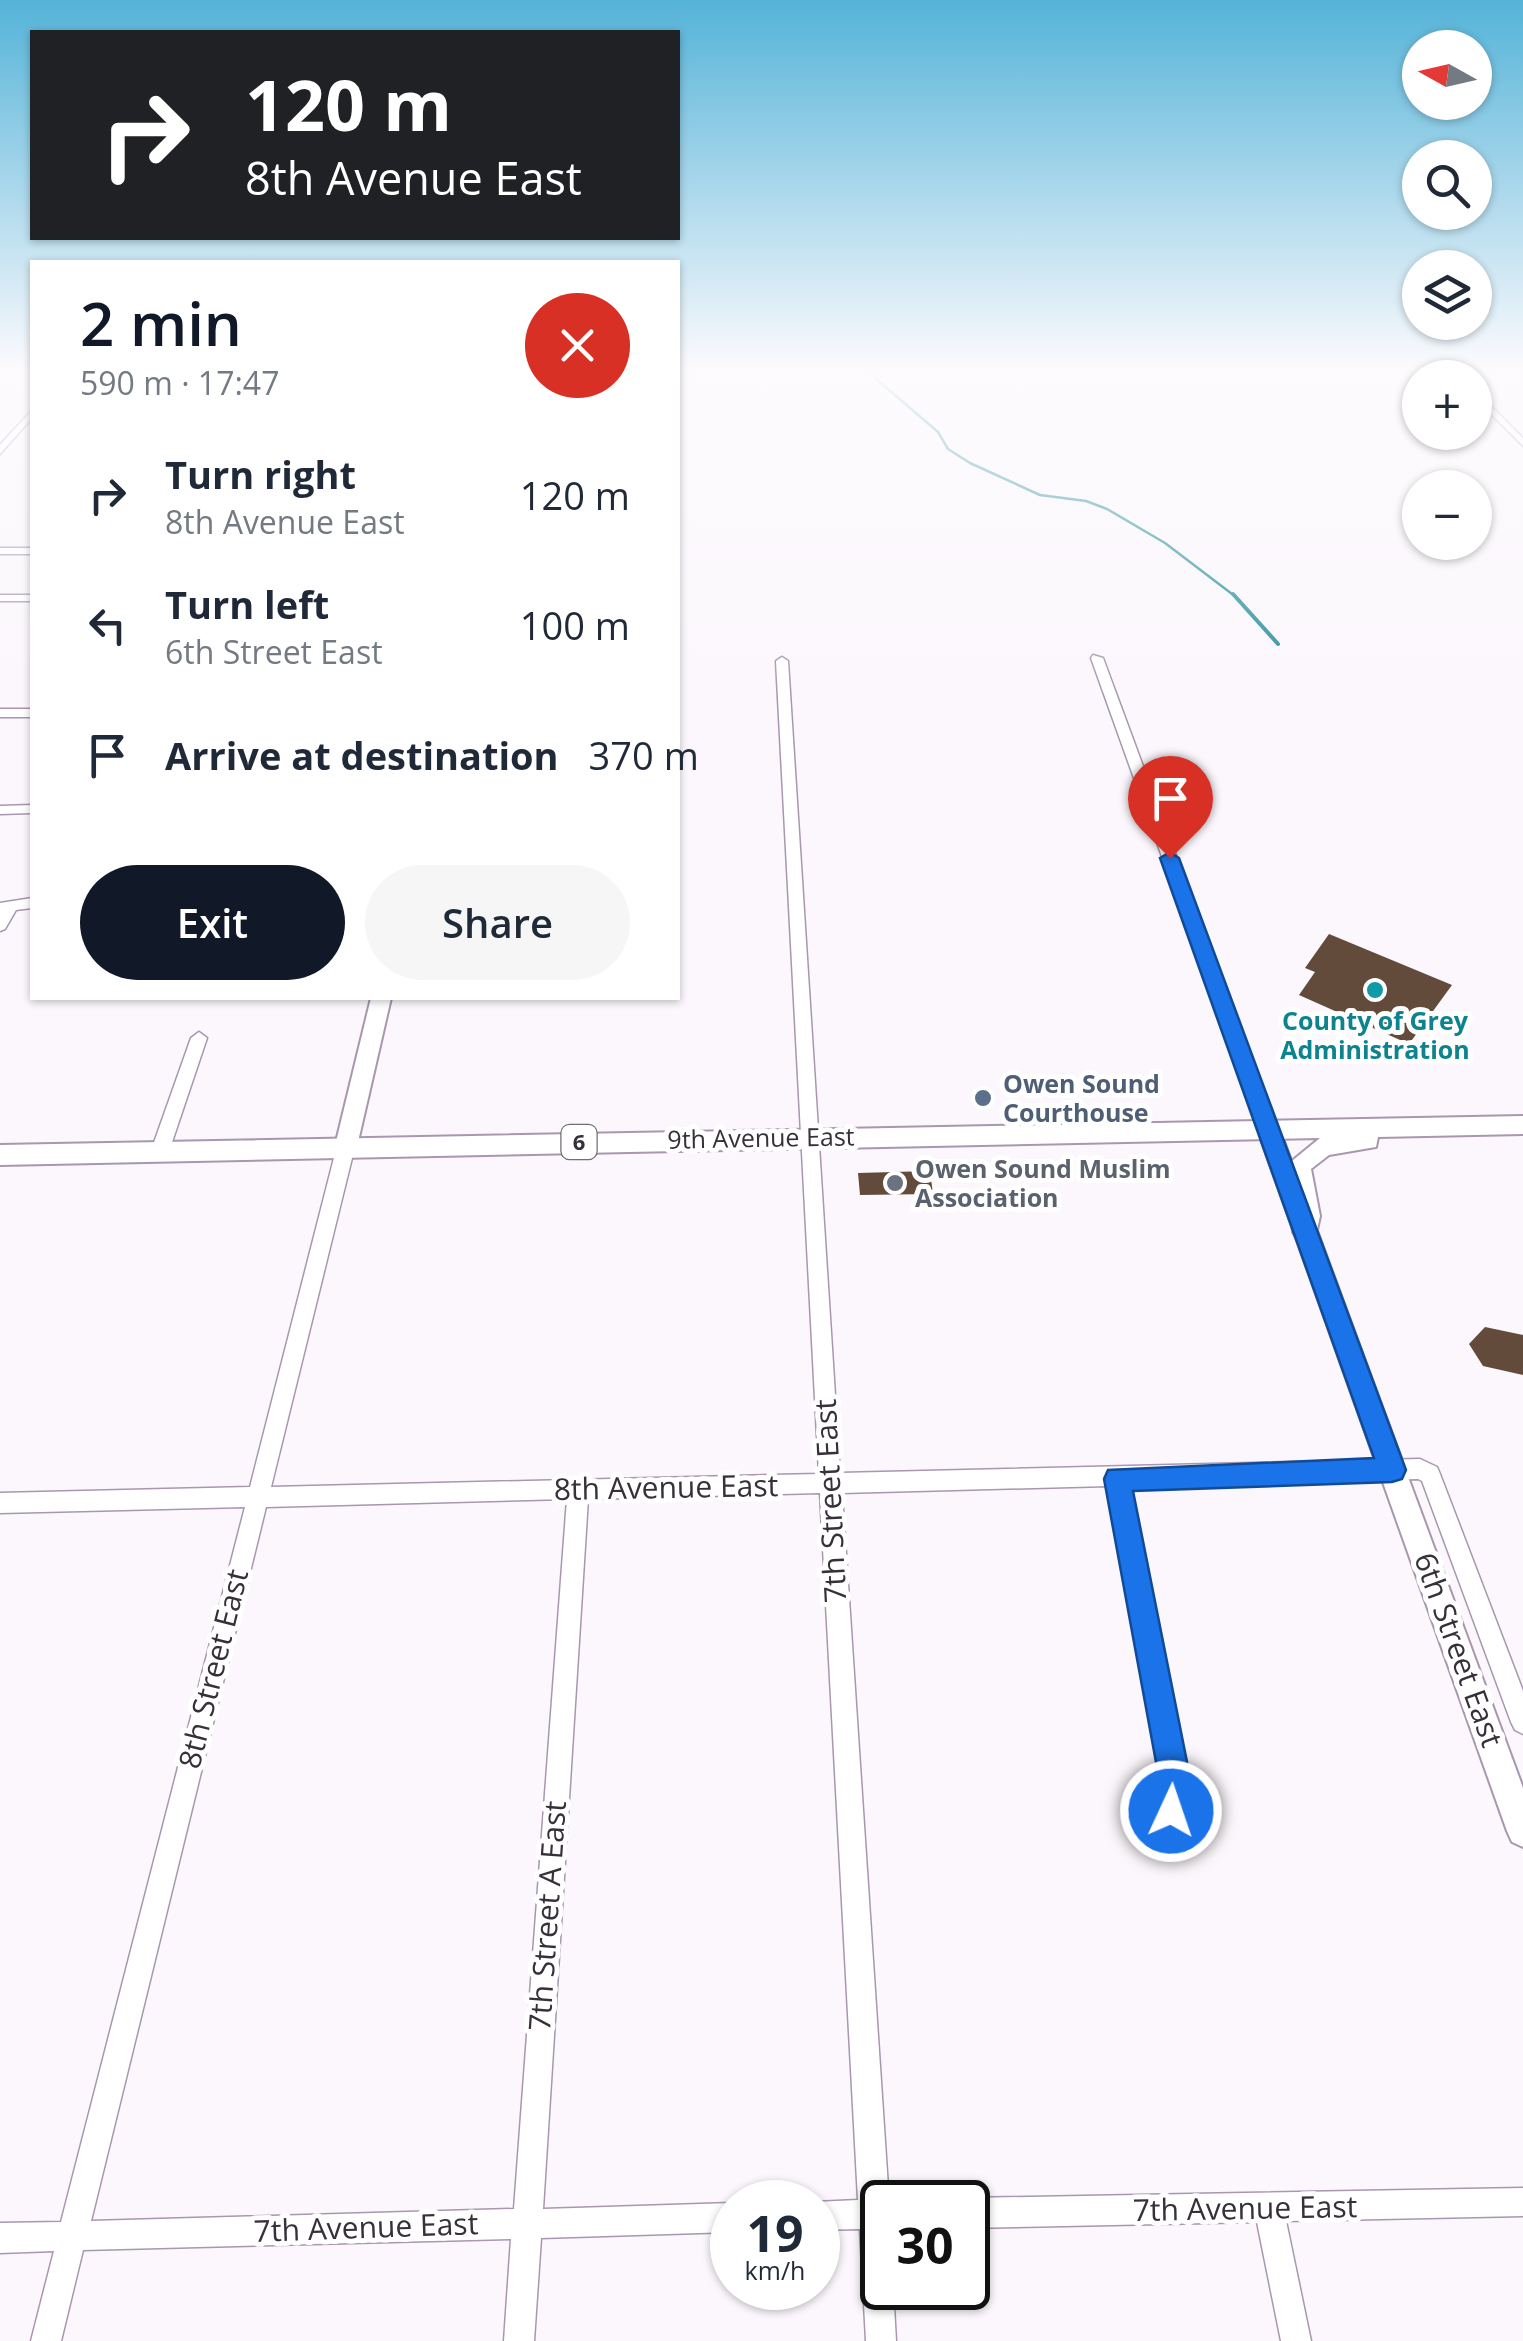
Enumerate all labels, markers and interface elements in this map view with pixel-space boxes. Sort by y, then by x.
north arrow [1402,30,1492,120]
map controls [1402,30,1492,560]
text: 120 m [245,56,452,152]
icon: right [80,70,210,200]
button: search [1402,140,1492,230]
text: 8th Avenue East [245,147,582,208]
button: layers [1402,250,1492,340]
text: 2 min [80,282,242,364]
button: close [525,293,630,398]
button: + [1402,360,1492,450]
text: 590 m · 17:47 [80,361,279,404]
text: Turn right [165,448,356,500]
icon: right [80,468,135,523]
text: 120 m [520,469,630,521]
button: − [1402,470,1492,560]
text: 8th Avenue East [165,500,405,543]
text: Turn left [165,578,329,630]
icon: left [80,598,135,653]
text: 100 m [520,599,630,651]
text: 6th Street East [165,630,383,673]
icon: arrive [80,728,135,783]
text: Arrive at destination [165,729,559,781]
text: 370 m [589,729,699,781]
pin [1128,756,1213,859]
icon: arrive [1143,771,1198,826]
button: Exit [80,865,345,980]
button: Share [365,865,630,980]
marker: County of Grey Administration [1364,979,1386,1001]
place label: County of Grey Administration [1280,1003,1470,1066]
place label: Owen Sound Courthouse [1003,1066,1160,1129]
marker: Owen Sound Courthouse [972,1087,994,1109]
street label: 9th Avenue East [667,1118,855,1156]
road number: 6 [562,1125,596,1159]
place label: Owen Sound Muslim Association [915,1151,1171,1214]
marker: Owen Sound Muslim Association [884,1172,906,1194]
street label: 7th Street East [804,1398,855,1604]
street label: 8th Avenue East [553,1464,779,1509]
street label: 6th Street East [1405,1547,1514,1752]
street label: 8th Street East [168,1565,257,1773]
position arrow [1119,1759,1223,1863]
street label: 7th Street A East [518,1799,575,2032]
speed limit sign: 30 [860,2180,990,2310]
street label: 7th Avenue East [1132,2185,1358,2230]
text: 19 [746,2199,804,2267]
street label: 7th Avenue East [253,2202,479,2251]
text: km/h [745,2253,805,2287]

